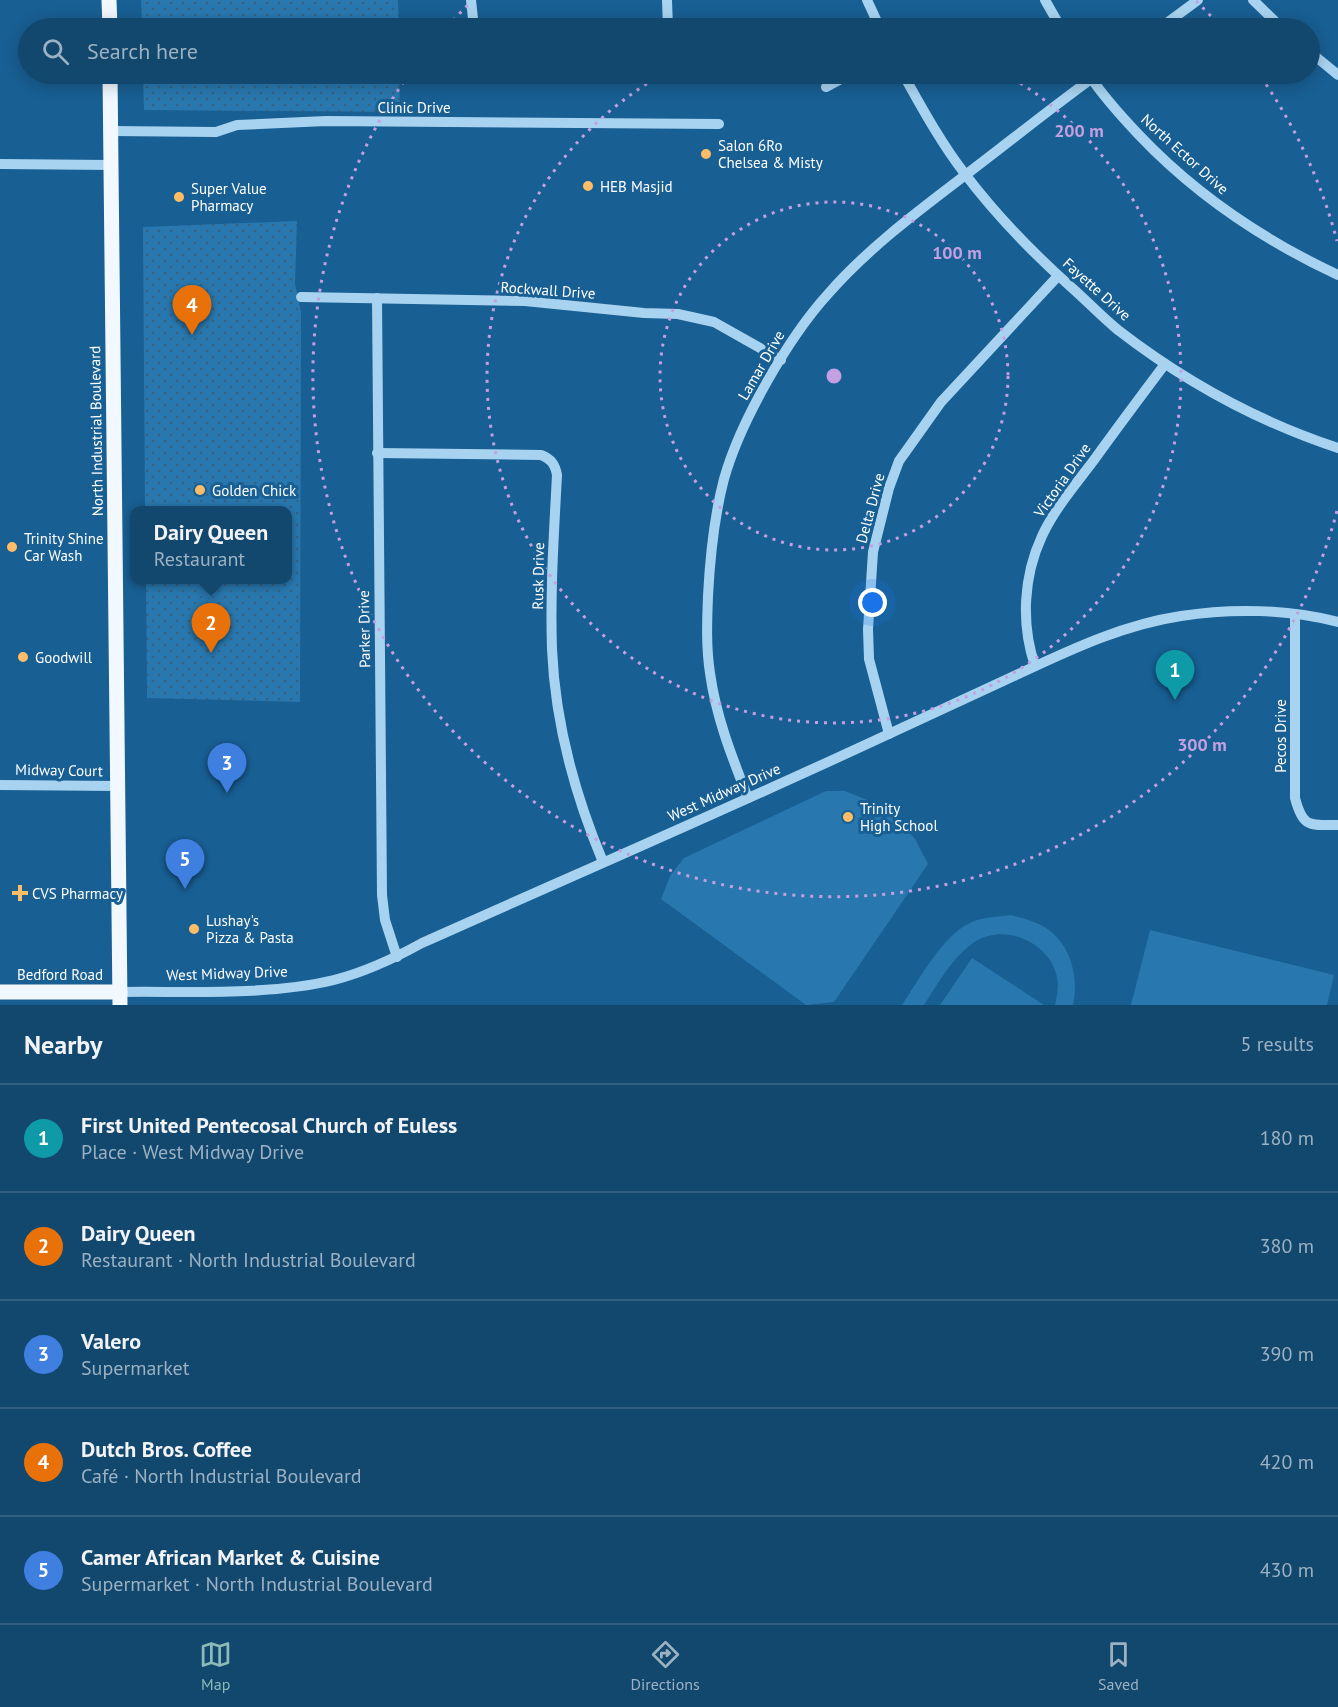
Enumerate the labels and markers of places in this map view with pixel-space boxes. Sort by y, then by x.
place label: Salon 6Ro Chelsea & Misty [718,136,823,172]
marker: Salon 6Ro Chelsea & Misty [699,147,713,161]
place label: HEB Masjid [600,177,673,196]
place label: Super Value Pharmacy [191,179,267,215]
marker: HEB Masjid [581,179,595,193]
marker: Super Value Pharmacy [172,190,186,204]
pin: 4 [172,286,212,335]
centre of rings [824,366,844,386]
place label: Golden Chick [212,481,297,500]
marker: Golden Chick [193,483,207,497]
place label: Trinity Shine Car Wash [24,529,104,565]
marker: Trinity Shine Car Wash [5,540,19,554]
pin: 2 [192,604,230,653]
place label: Goodwill [35,648,93,667]
marker: Goodwill [16,650,30,664]
pin: 1 [1156,650,1194,700]
pin: 3 [208,744,246,793]
place label: Trinity High School [860,799,938,835]
marker: Trinity High School [841,810,855,824]
pin: 5 [166,840,204,889]
place label: CVS Pharmacy [32,884,123,903]
marker: CVS Pharmacy [13,886,27,900]
place label: Lushay's Pizza & Pasta [206,911,294,947]
marker: Lushay's Pizza & Pasta [187,922,201,936]

